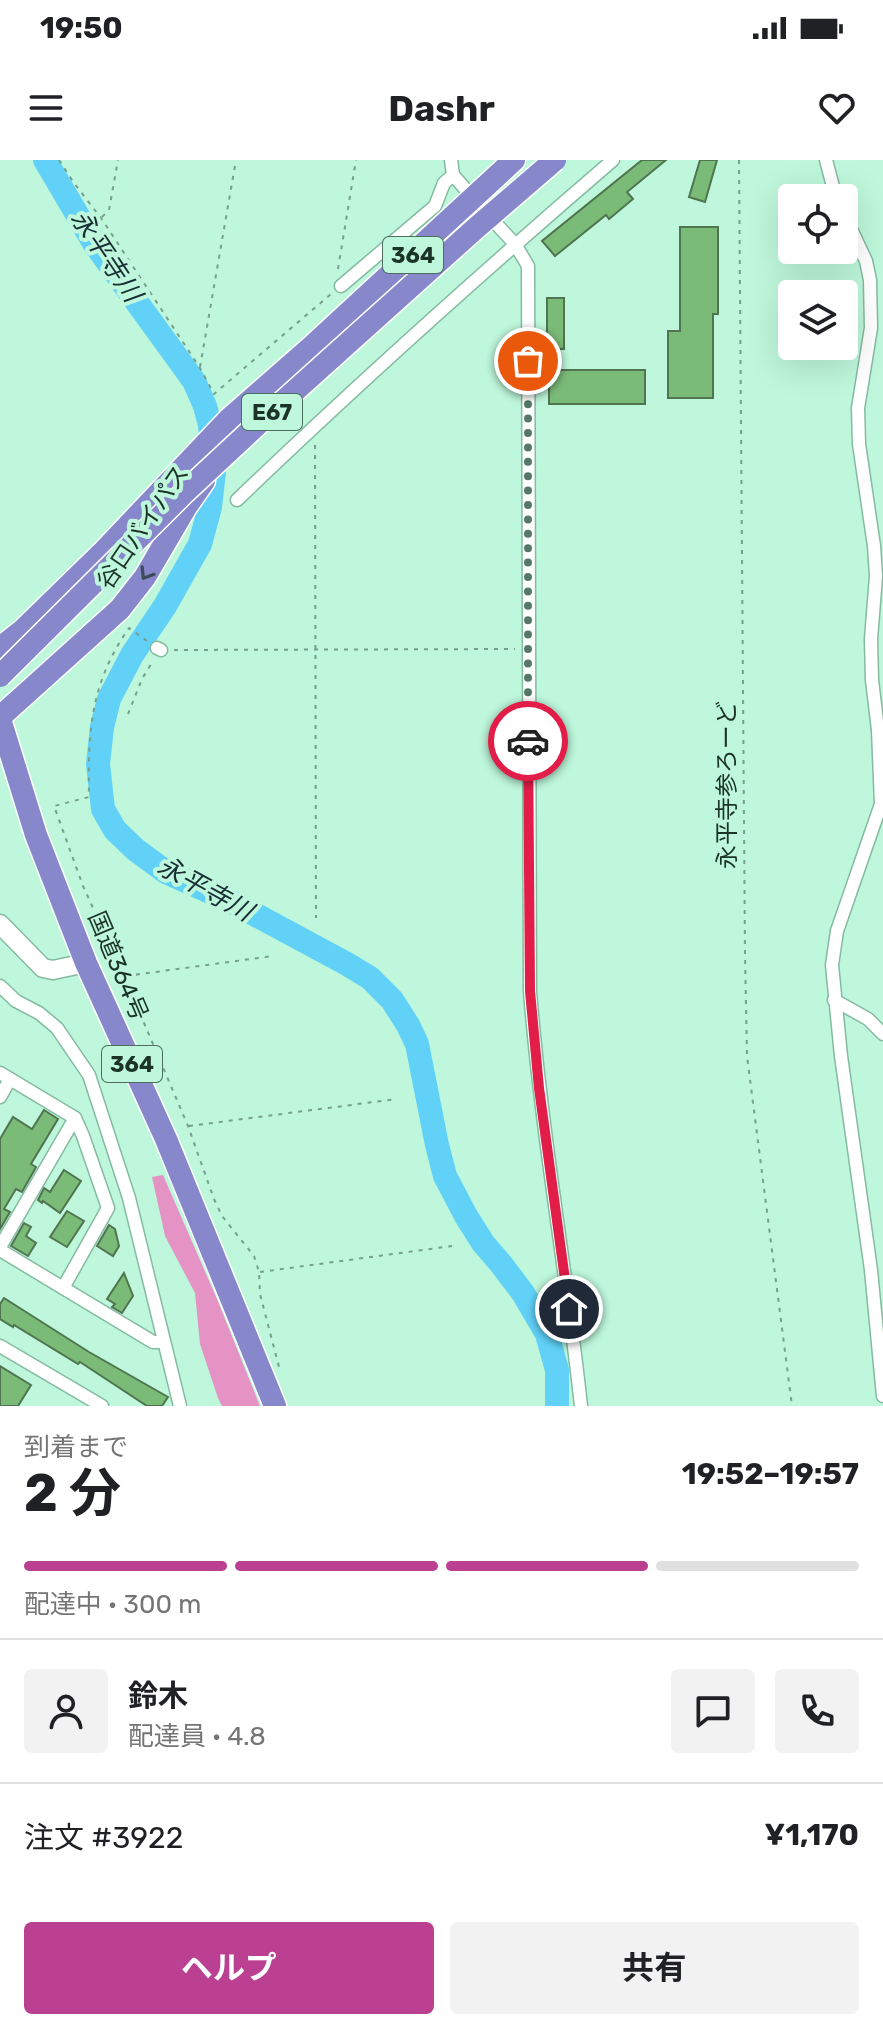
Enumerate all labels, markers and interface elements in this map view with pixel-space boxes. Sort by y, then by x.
text: 19:50 [40,10,123,46]
icon: menu [24,86,68,130]
icon: heart [815,86,859,130]
text: Dashr [388,87,495,130]
map controls [778,184,858,360]
button: locate [778,184,858,264]
water label: 永平寺川 [64,204,150,310]
road number: 364 [383,237,443,273]
button: layers [778,280,858,360]
pin [494,327,562,395]
icon: bag [506,339,550,383]
road number: E67 [242,394,302,430]
street label: 谷口バイパス [91,460,195,594]
one-way arrow [141,565,156,580]
courier [488,701,568,781]
street label: 永平寺参ろーど [713,701,741,869]
icon: car [506,719,550,763]
water label: 永平寺川 [152,850,261,929]
street label: 国道364号 [82,907,154,1025]
road number: 364 [102,1046,162,1082]
pin [535,1275,603,1343]
icon: home [547,1287,591,1331]
text: 到着まで [24,1432,128,1463]
text: 19:52–19:57 [682,1456,859,1492]
text: 2 分 [24,1462,121,1524]
text: 配達中 · 300 m [24,1589,201,1620]
button: person [24,1669,108,1753]
button: chat [671,1669,755,1753]
button: phone [775,1669,859,1753]
text: 鈴木 [128,1678,188,1714]
text: 配達員 · 4.8 [128,1721,266,1752]
text: ¥1,170 [765,1817,859,1853]
text: 注文 #3922 [24,1820,183,1856]
button: ヘルプ [24,1922,434,2014]
button: 共有 [450,1922,859,2014]

